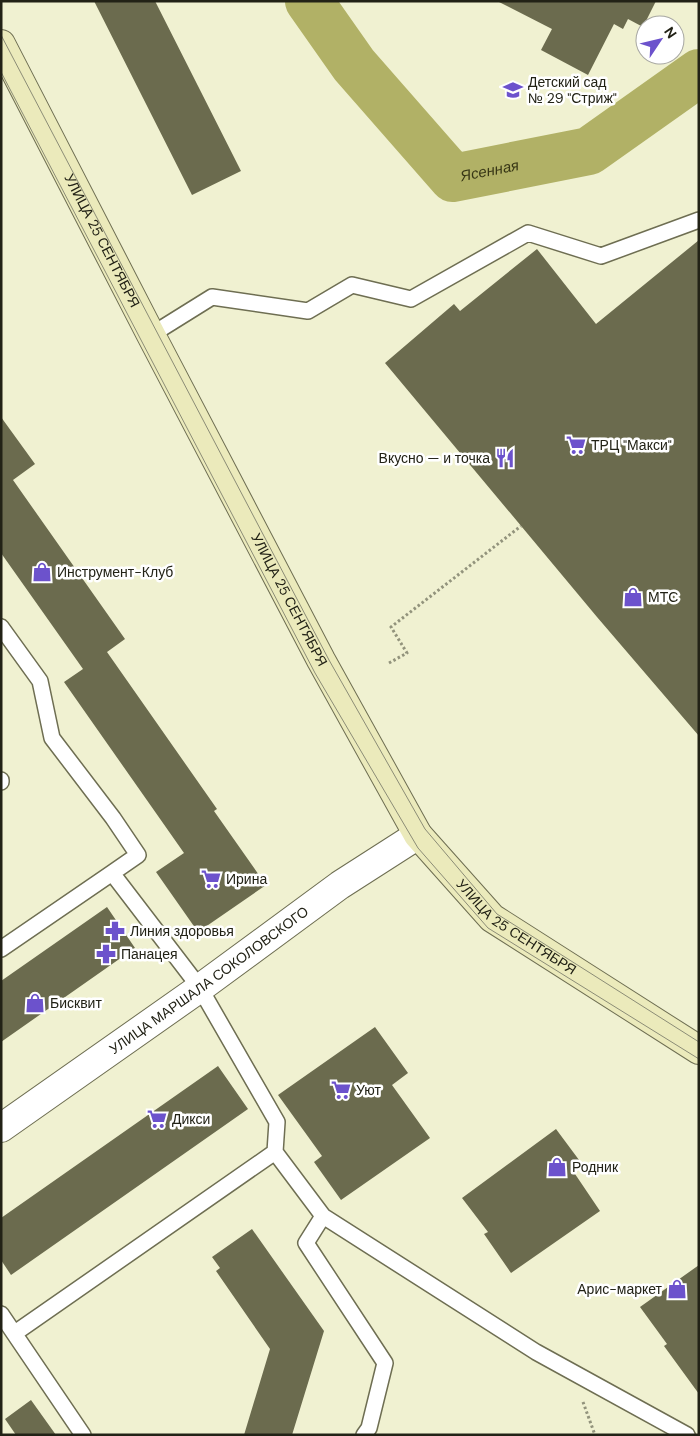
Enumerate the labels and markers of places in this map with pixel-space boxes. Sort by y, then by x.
place label: Детский сад № 29 "Стриж" [528,73,617,107]
school or university icon: Детский сад № 29 "Стриж" [502,79,524,101]
supermarket icon: ТРЦ "Макси" [565,434,587,456]
place label: ТРЦ "Макси" [591,436,672,454]
restaurant icon: Вкусно — и точка [494,447,516,469]
place label: Вкусно — и точка [379,449,490,467]
shop icon: Инструмент-Клуб [31,561,53,583]
place label: Инструмент-Клуб [57,563,173,581]
shop icon: МТС [622,586,644,608]
place label: МТС [648,588,678,606]
supermarket icon: Ирина [200,868,222,890]
place label: Ирина [226,870,267,888]
pharmacy icon: Линия здоровья [104,920,126,942]
place label: Линия здоровья [130,922,234,940]
pharmacy icon: Панацея [95,943,117,965]
place label: Панацея [121,945,178,963]
shop icon: Бисквит [24,992,46,1014]
place label: Бисквит [50,994,102,1012]
supermarket icon: Уют [330,1079,352,1101]
place label: Уют [356,1081,381,1099]
supermarket icon: Дикси [146,1108,168,1130]
place label: Дикси [172,1110,210,1128]
shop icon: Родник [546,1156,568,1178]
place label: Родник [572,1158,619,1176]
shop icon: Арис-маркет [666,1278,688,1300]
place label: Арис-маркет [577,1280,663,1298]

